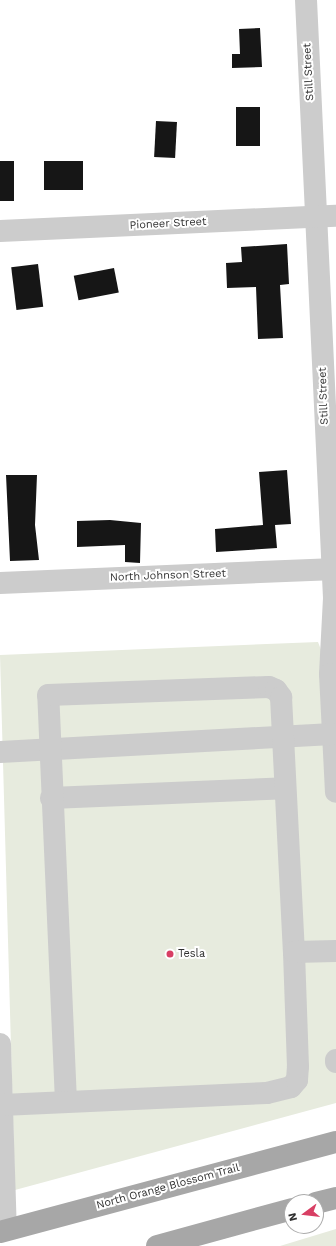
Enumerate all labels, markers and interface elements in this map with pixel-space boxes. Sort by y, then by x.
street label: Still Street [301,43,317,101]
street label: Pioneer Street [129,215,207,233]
street label: Still Street [316,367,332,425]
street label: North Johnson Street [110,567,226,585]
place label: Tesla [178,947,205,961]
marker: Tesla [165,949,175,959]
street label: North Orange Blossom Trail [95,1162,241,1212]
north arrow [284,1194,324,1234]
text: N [286,1211,300,1223]

